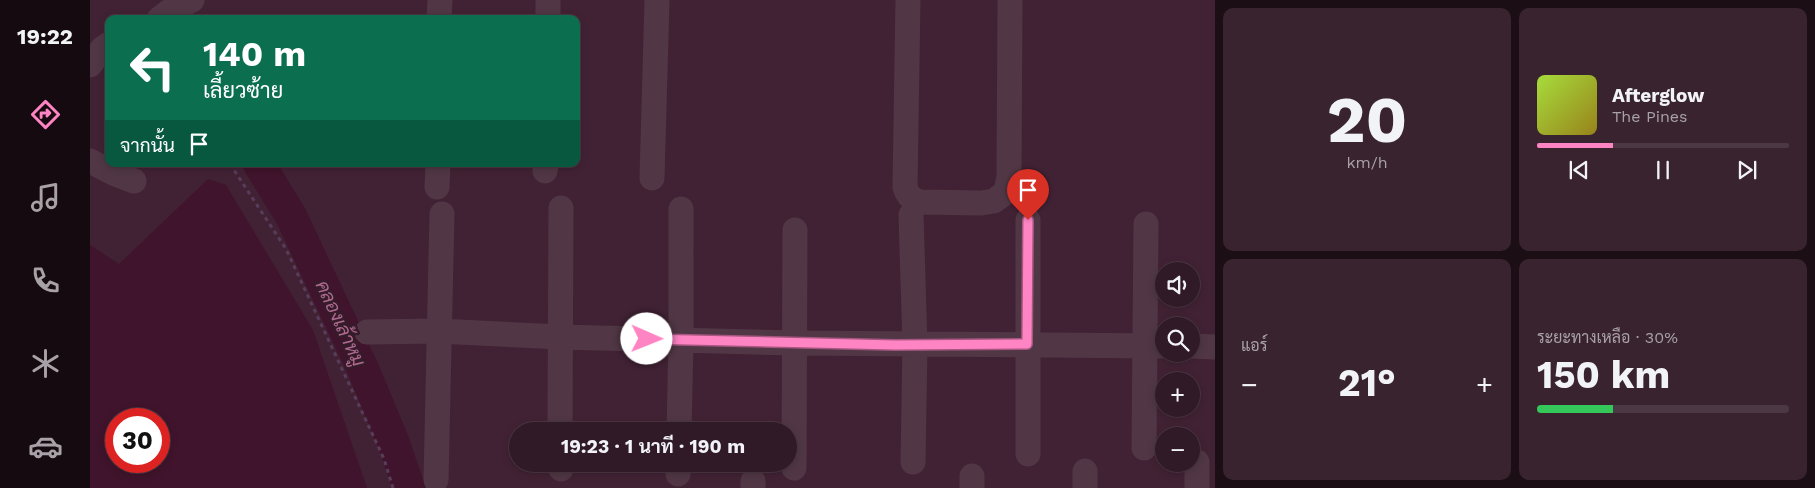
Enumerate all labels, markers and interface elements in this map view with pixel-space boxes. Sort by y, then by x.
text: 19:22 [17,24,73,49]
text: 140 m [203,33,306,75]
icon: left [120,35,185,100]
text: เลี้ยวซ้าย [203,78,283,103]
text: 20 [1327,82,1407,158]
text: Afterglow [1612,84,1704,107]
icon: directions [28,97,63,132]
text: The Pines [1612,107,1688,126]
icon: arrive [185,130,213,158]
text: จากนั้น [120,134,175,157]
text: km/h [1346,153,1388,172]
icon: previous [1565,156,1593,184]
icon: pause [1649,156,1677,184]
icon: next [1733,156,1761,184]
pin [1007,169,1049,220]
icon: arrive [1014,176,1042,204]
icon: music [28,180,63,215]
map controls [1155,262,1200,472]
button: sound [1155,262,1200,307]
icon: phone [28,263,63,298]
water label: คลองเล้าหมู [309,277,371,371]
position arrow [620,312,672,364]
button: search [1155,317,1200,362]
text: ระยะทางเหลือ · 30% [1537,328,1678,347]
text: แอร์ [1241,336,1267,355]
icon: climate [28,346,63,381]
text: 150 km [1537,353,1670,397]
text: 21° [1338,361,1396,405]
text: − [1241,368,1258,401]
text: + [1476,368,1493,401]
button: + [1155,372,1200,417]
speed limit sign: 30 [105,408,170,473]
button: − [1155,427,1200,472]
icon: car [28,429,63,464]
text: 19:23 · 1 นาที · 190 m [561,435,745,458]

